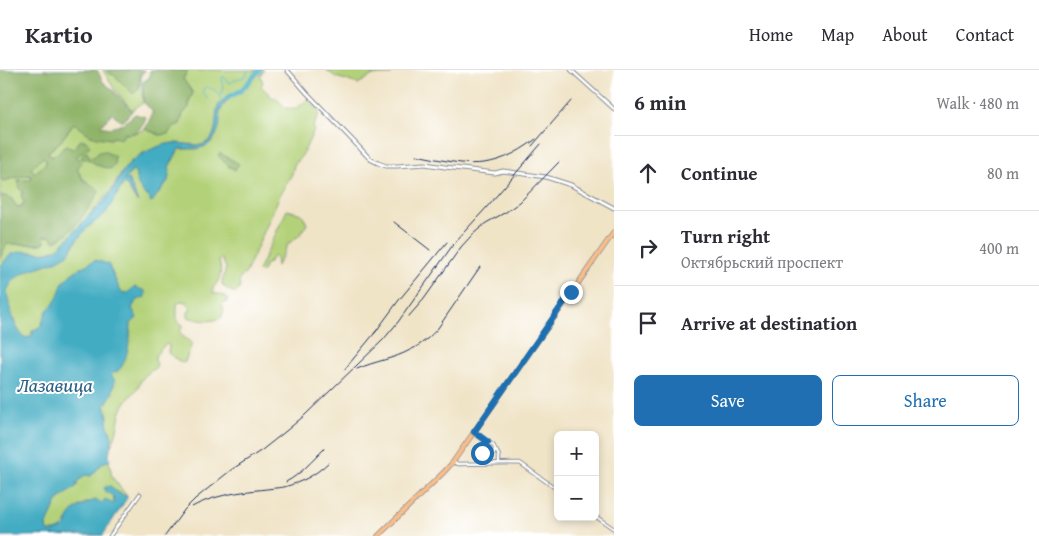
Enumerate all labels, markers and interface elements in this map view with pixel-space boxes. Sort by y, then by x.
text: Kartio [25,17,93,52]
text: Home [749,21,793,48]
text: Map [821,21,854,48]
text: About [882,21,928,48]
text: Contact [956,21,1014,48]
text: 6 min [634,87,686,118]
text: Walk · 480 m [936,91,1019,115]
icon: ahead [634,159,662,187]
text: Continue [681,159,758,187]
text: 80 m [987,161,1019,185]
text: Turn right [681,222,770,250]
icon: right [634,234,662,262]
text: 400 m [979,236,1019,260]
text: Октябрьский проспект [681,250,843,274]
route end [560,281,583,304]
icon: arrive [634,309,662,337]
text: Arrive at destination [681,309,857,337]
water label: Лазавица [17,370,93,399]
button: Save [634,375,822,426]
button: Share [832,375,1019,426]
map controls [554,431,599,521]
button: + [554,431,599,476]
route start [471,442,494,465]
button: − [554,476,599,521]

